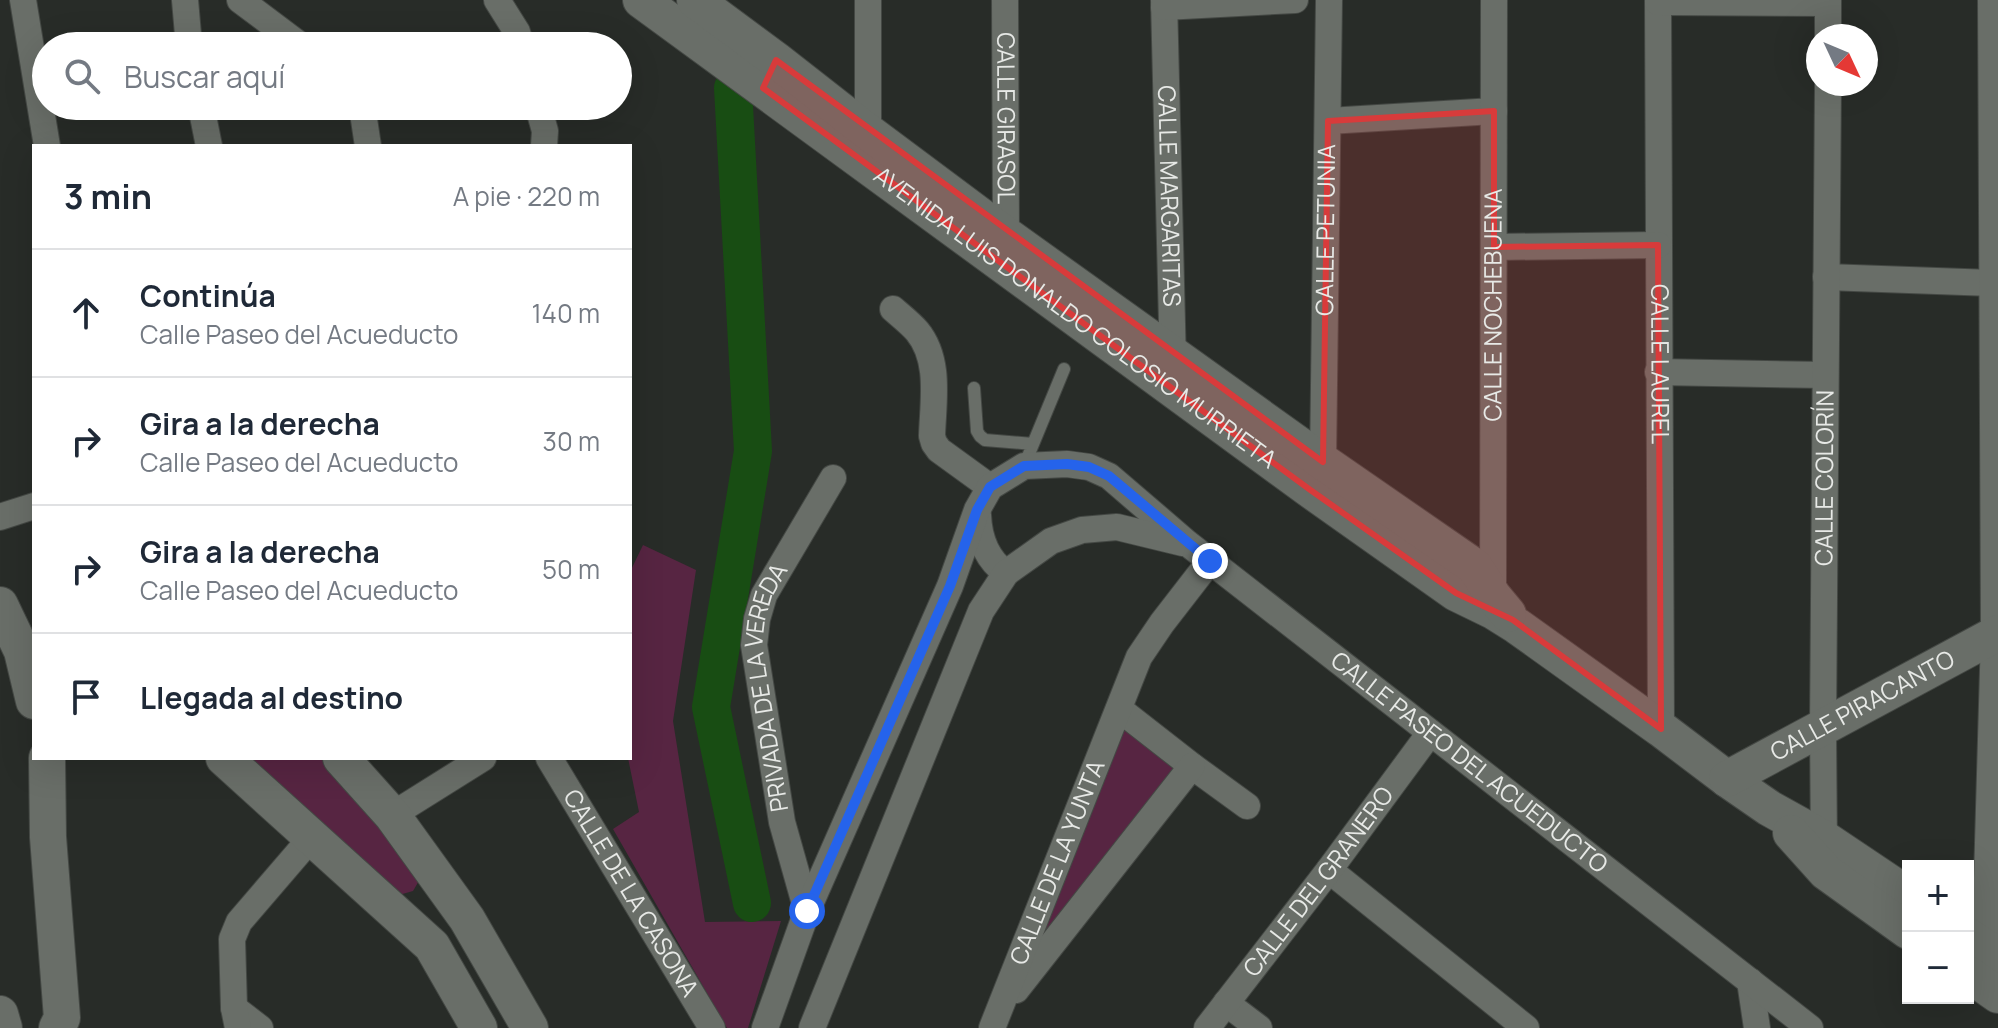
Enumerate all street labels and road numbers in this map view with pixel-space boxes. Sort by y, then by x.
street label: CALLE GIRASOL [990,32,1024,204]
street label: CALLE MARGARITAS [1151,85,1190,307]
street label: CALLE PETUNIA [1307,144,1342,316]
street label: AVENIDA LUIS DONALDO COLOSIO MURRIETA [868,158,1284,475]
street label: CALLE NOCHEBUENA [1475,188,1509,422]
street label: CALLE LAUREL [1644,284,1678,444]
street label: CALLE COLORÍN [1806,390,1841,566]
street label: PRIVADA DE LA VEREDA [768,563,802,817]
street label: CALLE PIRACANTO [1764,641,1960,768]
street label: CALLE PASEO DEL ACUEDUCTO [1325,643,1616,880]
street label: CALLE DE LA YUNTA [1001,755,1112,969]
street label: CALLE DEL GRANERO [1235,779,1400,983]
street label: CALLE DE LA CASONA [557,782,707,1003]

